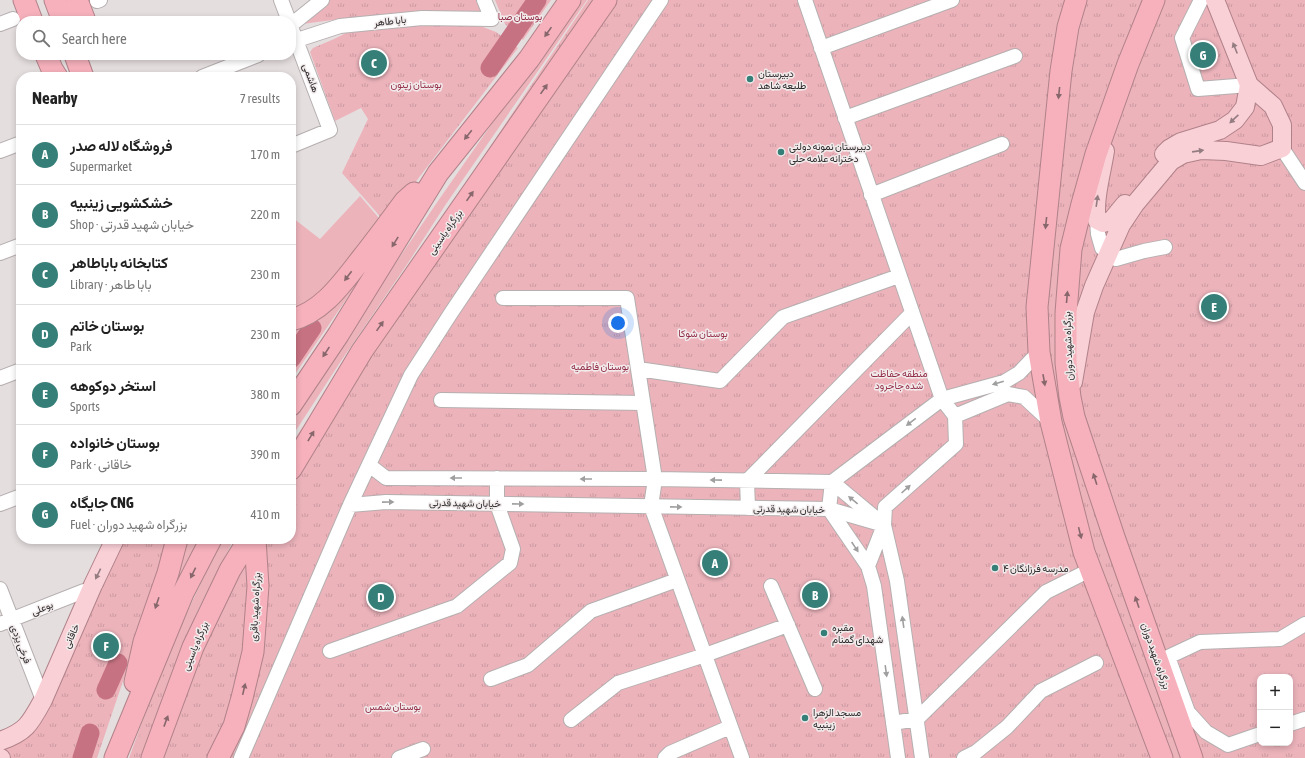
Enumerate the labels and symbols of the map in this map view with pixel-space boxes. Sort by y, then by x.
park label: بوستان صبا [498,11,542,23]
street label: بابا طاهر [372,14,407,29]
one-way arrow [544,27,552,37]
pin: G [1190,40,1216,70]
one-way arrow [1231,42,1237,54]
pin: C [361,48,387,78]
street label: هاشمی [300,62,321,94]
place label: دبیرستان طلیعه شاهد [758,68,807,92]
marker: دبیرستان طلیعه شاهد [745,74,755,84]
park label: بوستان زیتون [390,79,442,91]
one-way arrow [540,84,548,94]
one-way arrow [1055,87,1062,99]
one-way arrow [1229,114,1239,124]
one-way arrow [464,130,473,140]
place label: دبیرستان نمونه دولتی دخترانه علامه حلی [789,141,871,165]
marker: دبیرستان نمونه دولتی دخترانه علامه حلی [776,147,786,157]
one-way arrow [1192,148,1204,154]
one-way arrow [466,191,474,201]
one-way arrow [1094,195,1100,207]
street label: بزرگراه یاسینی [426,207,465,257]
one-way arrow [1043,216,1049,229]
one-way arrow [392,236,399,248]
one-way arrow [345,271,353,281]
one-way arrow [1064,291,1071,303]
pin: E [1201,292,1227,322]
street label: بزرگراه شهید دوران [1061,311,1076,381]
your location [608,313,628,333]
one-way arrow [376,321,384,331]
park label: بوستان شوکا [678,328,728,340]
one-way arrow [322,347,330,358]
park label: بوستان فاطمیه [571,361,629,373]
park label: منطقه حفاظت شده جاجرود [870,368,928,392]
one-way arrow [1041,374,1047,386]
one-way arrow [991,380,1003,386]
one-way arrow [905,418,916,427]
one-way arrow [308,430,315,442]
one-way arrow [1092,473,1098,485]
one-way arrow [449,475,462,481]
one-way arrow [579,476,592,482]
one-way arrow [709,477,722,483]
one-way arrow [900,485,911,494]
one-way arrow [848,495,859,504]
street label: خیابان شهید قدرتی [429,497,501,510]
one-way arrow [382,499,395,505]
one-way arrow [512,501,525,507]
street label: خیابان شهید قدرتی [753,503,825,516]
one-way arrow [670,504,683,510]
one-way arrow [1077,527,1083,540]
one-way arrow [851,542,859,552]
pin: A [702,548,728,578]
marker: مدرسه فرزانگان ۴ [990,563,1000,573]
place label: مدرسه فرزانگان ۴ [1003,563,1069,575]
one-way arrow [95,568,101,580]
one-way arrow [190,568,196,579]
street label: بزرگراه شهید باقری [248,572,263,642]
pin: B [802,580,828,610]
pin: D [368,582,394,612]
one-way arrow [1133,596,1139,608]
one-way arrow [154,597,160,609]
street label: بوعلی [30,599,55,618]
one-way arrow [900,616,906,628]
street label: بزرگراه یاسینی [180,620,211,673]
street label: بزرگراه شهید دوران [1139,621,1173,691]
street label: خاقانی [61,622,82,650]
place label: مقبره شهدای گمنام [832,622,883,646]
street label: فرخی یزدی [8,623,34,666]
marker: مقبره شهدای گمنام [819,628,829,638]
pin: F [93,631,119,661]
one-way arrow [883,665,889,677]
one-way arrow [242,683,248,695]
park label: بوستان شمس [365,701,421,713]
place label: مسجد الزهرا زینبیه [813,707,861,731]
marker: مسجد الزهرا زینبیه [800,713,810,723]
one-way arrow [163,715,169,727]

